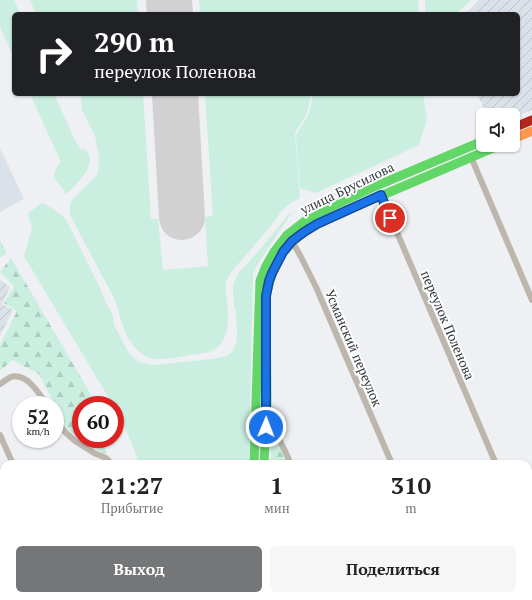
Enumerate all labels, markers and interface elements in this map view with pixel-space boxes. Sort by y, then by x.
text: 290 m [94,23,175,60]
icon: right [28,28,80,80]
text: переулок Поленова [94,59,256,83]
map controls [476,108,520,152]
button: sound [476,108,520,152]
street label: улица Брусилова [296,157,397,219]
pin [373,201,407,235]
icon: arrive [379,207,401,229]
street label: переулок Поленова [417,268,479,383]
street label: Усманский переулок [321,287,387,410]
speed limit sign: 60 [72,396,124,448]
text: 52 [27,403,49,430]
position arrow [245,406,287,448]
text: km/h [26,425,50,438]
text: 21:27 [101,469,163,501]
text: 1 [270,469,284,501]
text: 310 [390,469,431,501]
text: Прибытие [101,499,163,517]
text: мин [264,499,290,517]
text: m [405,499,416,517]
button: Выход [16,546,262,592]
button: Поделиться [270,546,516,592]

